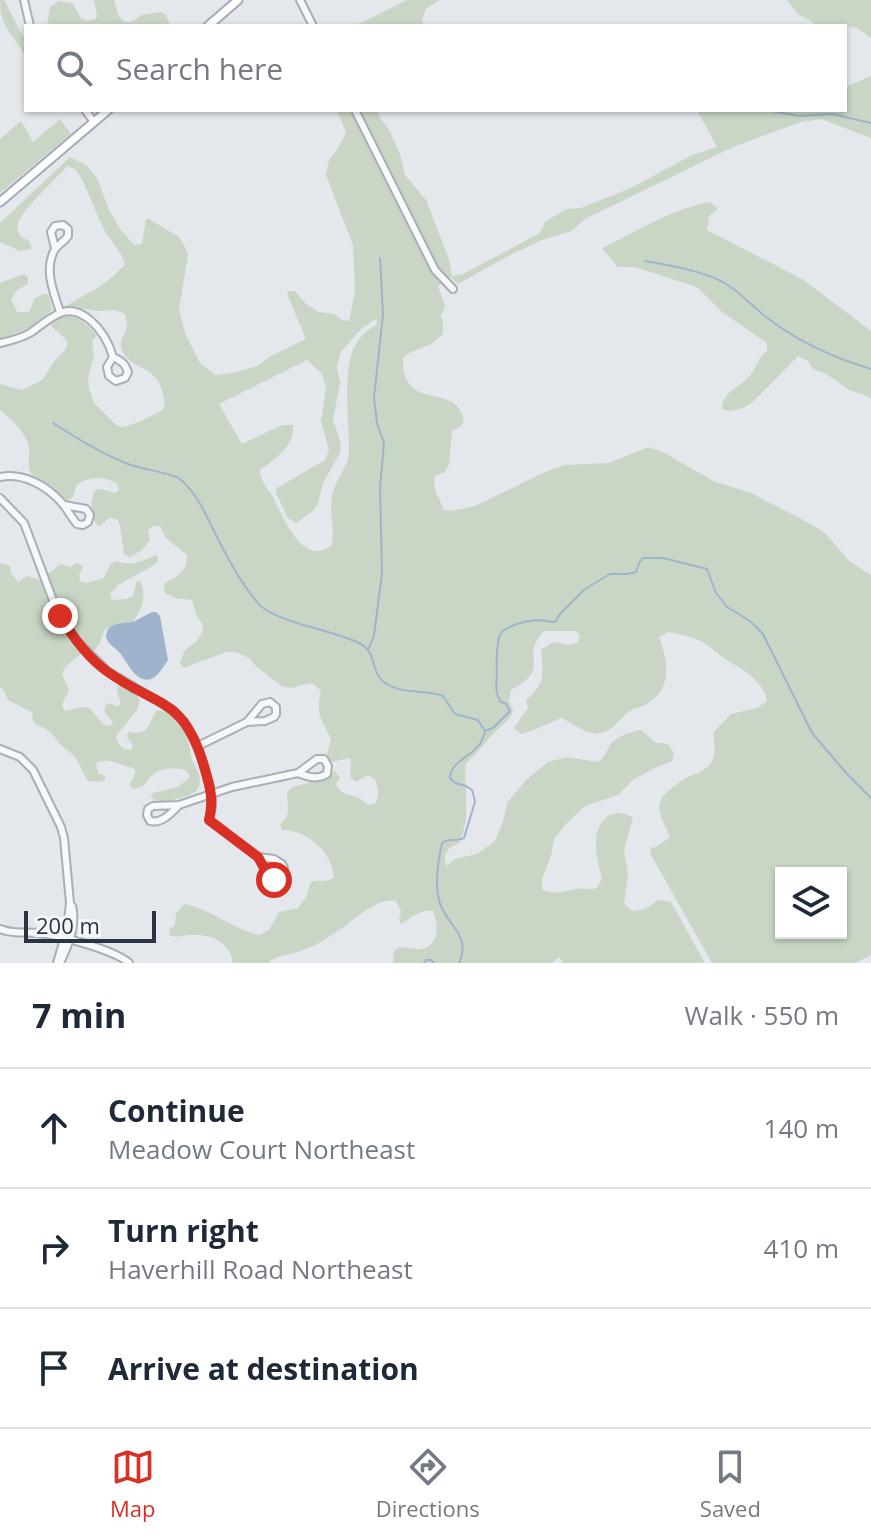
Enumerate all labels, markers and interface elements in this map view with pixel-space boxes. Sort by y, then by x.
search box [24,24,847,112]
icon: search [52,46,96,90]
text: Search here [116,48,283,89]
route end [42,598,78,634]
route start [256,862,292,898]
map controls [775,867,847,939]
button: layers [775,867,847,939]
scale bar [24,907,156,943]
text: 200 m [36,910,100,940]
text: 7 min [32,992,126,1038]
text: Walk · 550 m [685,997,839,1033]
text: Continue [108,1090,245,1131]
icon: ahead [32,1106,76,1150]
text: 140 m [764,1110,839,1146]
text: Meadow Court Northeast [108,1131,415,1167]
text: Turn right [108,1210,259,1251]
icon: right [32,1226,76,1270]
text: 410 m [764,1230,839,1266]
text: Haverhill Road Northeast [108,1251,413,1287]
icon: arrive [32,1346,76,1390]
text: Arrive at destination [108,1348,419,1389]
tab: Map [110,1445,156,1523]
tab: Directions [376,1445,480,1523]
tab: Saved [700,1445,761,1523]

